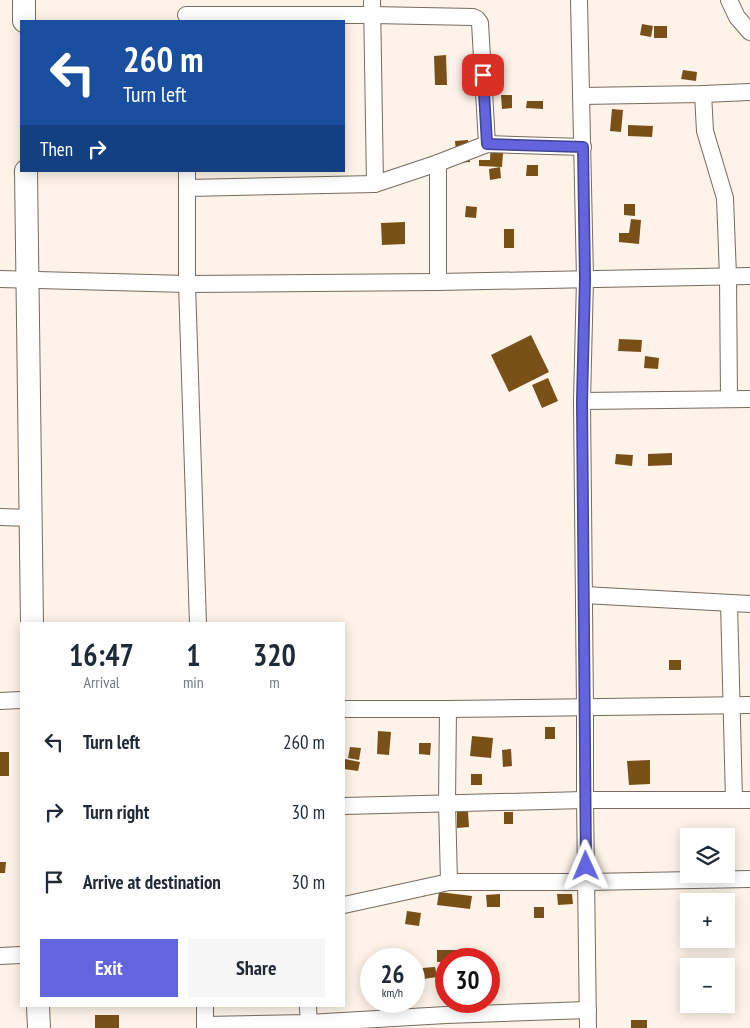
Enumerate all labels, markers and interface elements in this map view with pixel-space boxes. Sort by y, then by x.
text: 260 m [123,36,204,82]
icon: left [40,40,105,105]
pin [462,54,504,96]
icon: arrive [469,61,497,89]
text: Turn left [123,80,187,108]
icon: right [83,135,111,163]
text: Then [40,137,73,161]
text: 16:47 [69,635,134,674]
text: 1 [186,635,201,674]
text: 320 [253,635,296,674]
text: Arrival [83,672,120,692]
text: min [183,672,204,692]
text: m [269,672,280,692]
icon: left [40,728,68,756]
text: Turn left [83,730,140,754]
text: 260 m [283,730,325,754]
icon: right [40,798,68,826]
text: Turn right [83,800,149,824]
text: 30 m [292,800,325,824]
map controls [680,828,735,1013]
button: layers [680,828,735,883]
position arrow [559,839,611,891]
icon: arrive [40,868,68,896]
text: Arrive at destination [83,870,221,894]
text: 30 m [292,870,325,894]
button: + [680,893,735,948]
button: Exit [40,939,178,997]
button: Share [188,939,325,997]
speed limit sign: 30 [435,948,500,1013]
text: 26 [381,958,404,990]
button: − [680,958,735,1013]
text: km/h [382,985,403,1000]

